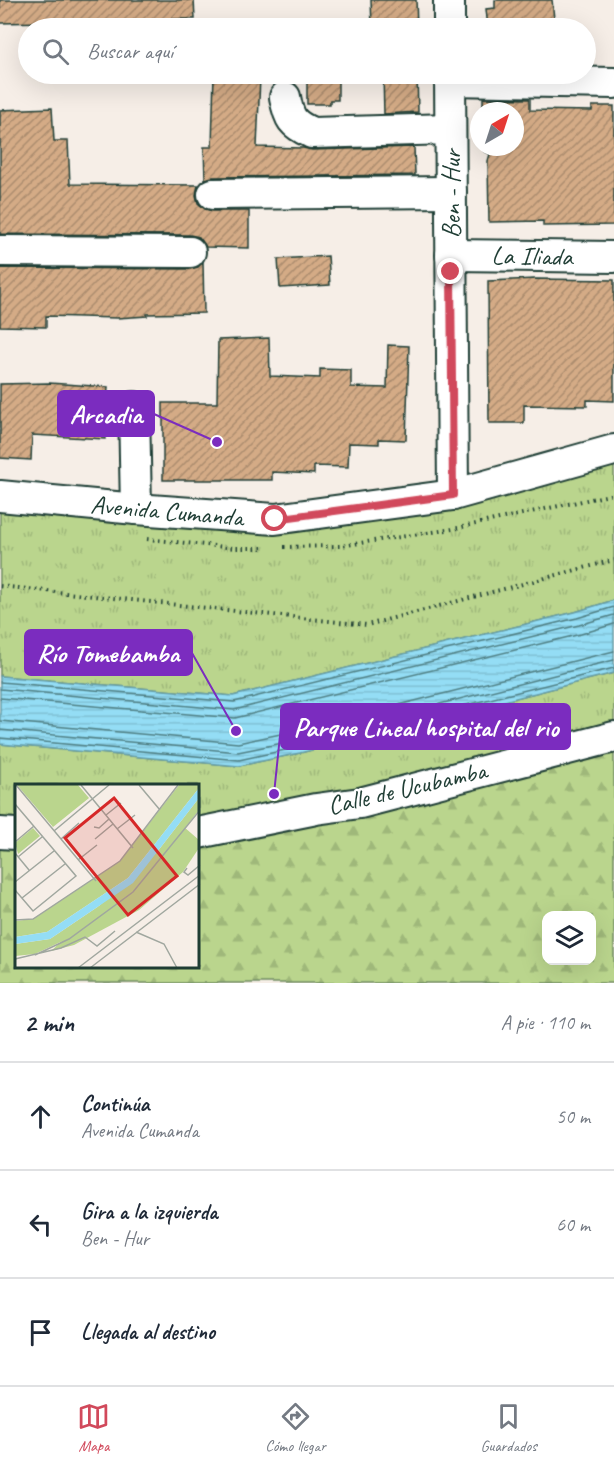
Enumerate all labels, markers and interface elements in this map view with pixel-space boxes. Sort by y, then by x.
search box [18,18,596,84]
icon: search [39,35,72,68]
text: Buscar aquí [87,37,173,65]
north arrow [470,102,524,156]
street label: Ben - Hur [435,147,468,238]
street label: La Iliada [491,239,574,273]
route end [437,258,463,284]
callout: Arcadia [58,391,154,436]
text: Arcadia [70,397,145,431]
street label: Avenida Cumanda [89,488,247,534]
route start [261,505,287,531]
callout: Río Tomebamba [25,630,192,675]
text: Río Tomebamba [37,636,181,670]
callout: Parque Lineal hospital del rio [281,704,570,749]
text: Parque Lineal hospital del rio [294,710,561,744]
street label: Calle de Ucubamba [324,753,492,822]
inset map [15,784,200,968]
map controls [542,911,596,965]
button: layers [542,911,596,965]
text: 2 min [24,1006,74,1039]
text: A pie · 110 m [501,1010,590,1035]
text: Continúa [81,1090,149,1118]
icon: ahead [24,1100,57,1133]
text: 50 m [556,1104,590,1129]
text: Avenida Cumanda [81,1118,199,1143]
text: Gira a la izquierda [81,1198,218,1226]
icon: left [24,1208,57,1241]
text: 60 m [556,1212,590,1237]
text: Ben - Hur [81,1226,149,1251]
icon: arrive [24,1316,57,1349]
text: Llegada al destino [81,1318,215,1346]
tab: Mapa [77,1400,110,1456]
tab: Cómo llegar [265,1400,326,1456]
tab: Guardados [480,1400,537,1456]

